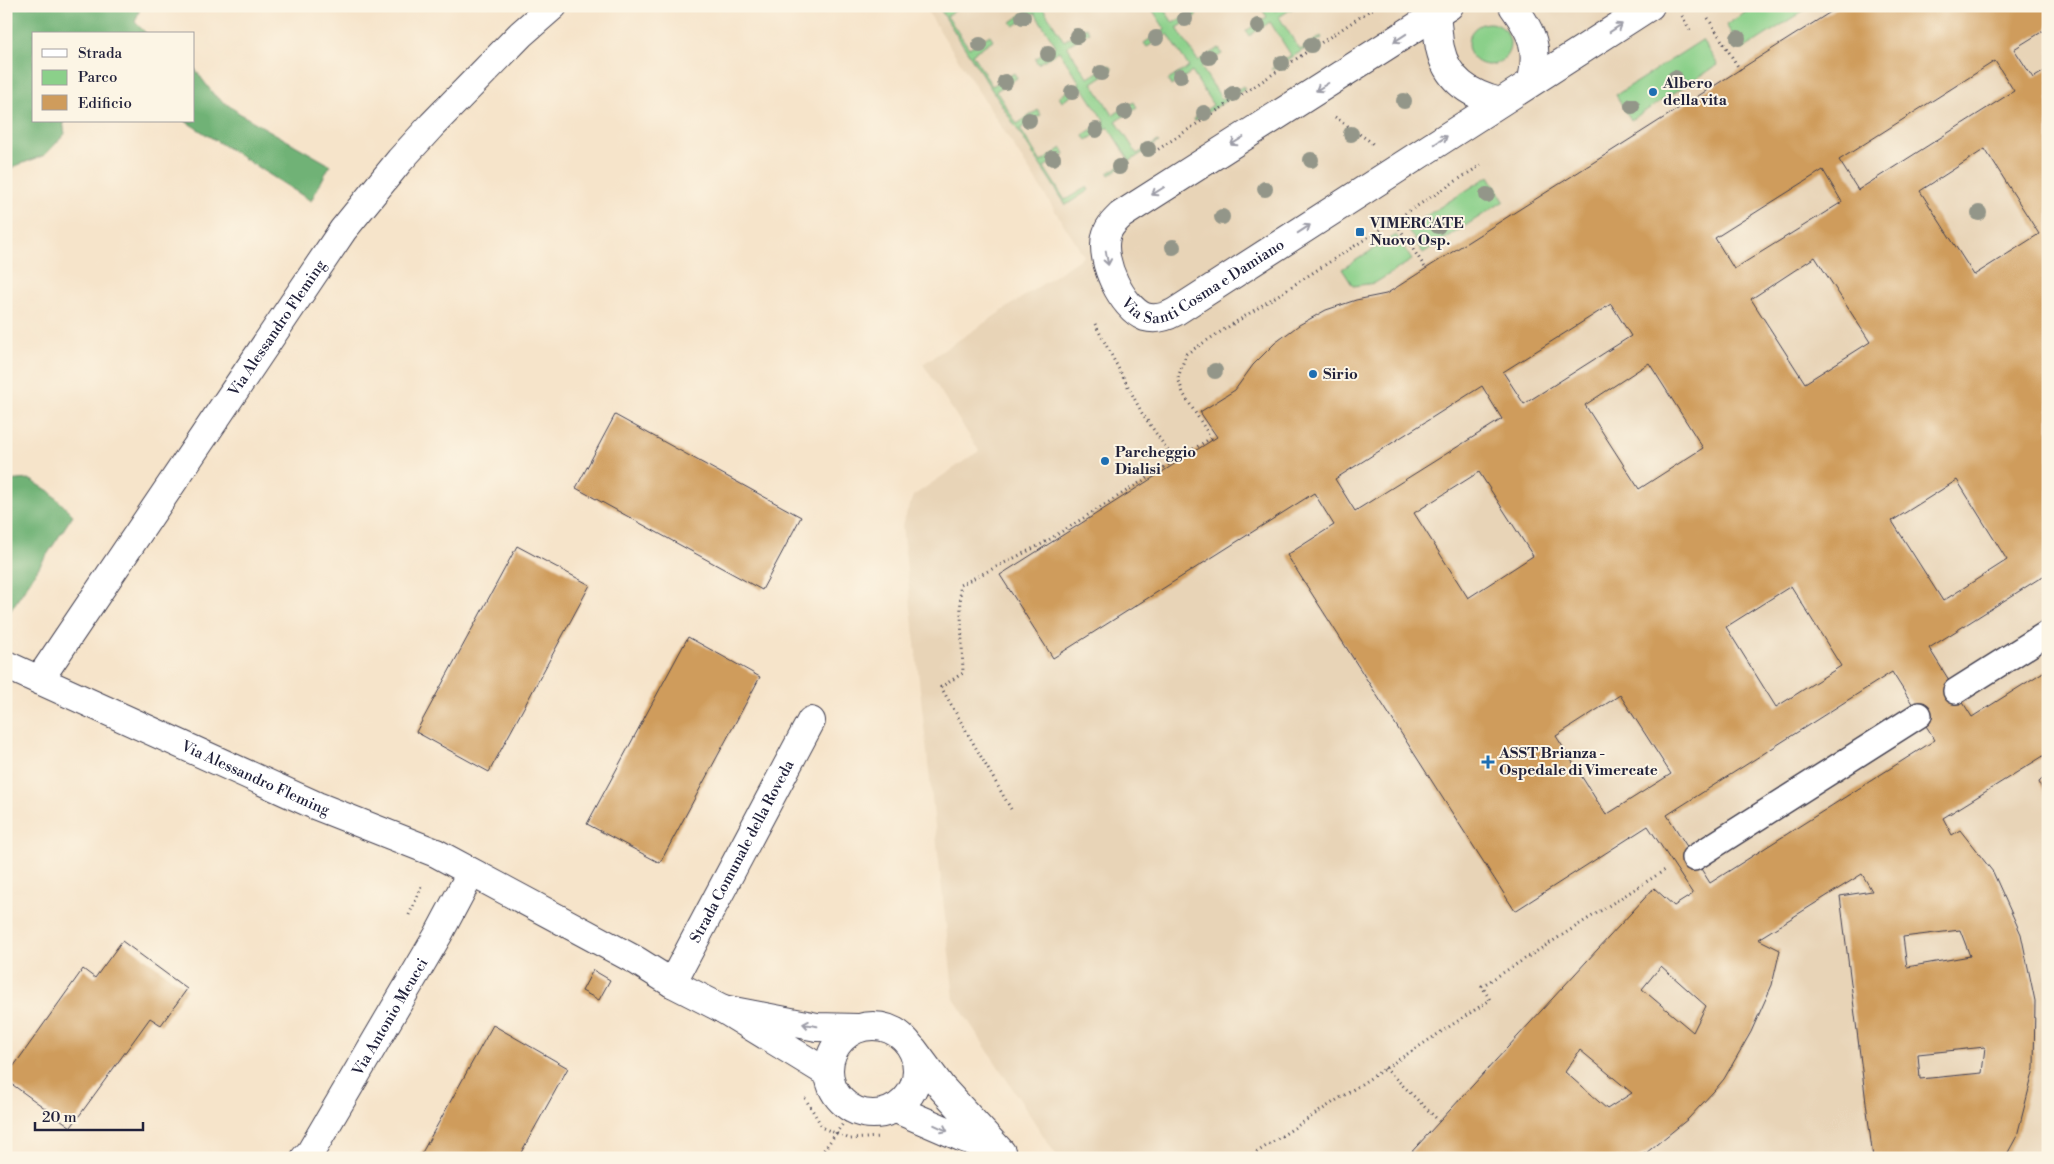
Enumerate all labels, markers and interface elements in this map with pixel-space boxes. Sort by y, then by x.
one-way arrow [1609,22,1623,32]
legend [32,32,195,122]
one-way arrow [1393,33,1407,43]
text: Strada [78,44,122,63]
text: Parco [78,68,117,87]
place label: Albero della vita [1662,74,1728,110]
one-way arrow [1316,83,1330,93]
marker: Albero della vita [1647,86,1659,98]
text: Edificio [78,94,132,113]
one-way arrow [1433,135,1447,145]
one-way arrow [1230,136,1244,146]
one-way arrow [1151,186,1165,196]
place label: VIMERCATE Nuovo Osp. [1369,214,1464,250]
one-way arrow [1297,223,1311,233]
marker: VIMERCATE Nuovo Osp. [1354,226,1366,238]
street label: Via Santi Cosma e Damiano [1117,235,1288,328]
one-way arrow [1103,250,1113,266]
street label: Via Alessandro Fleming [224,256,330,401]
place label: Sirio [1323,365,1358,384]
marker: Sirio [1307,368,1319,380]
place label: Parcheggio Dialisi [1115,443,1196,479]
marker: Parcheggio Dialisi [1099,455,1111,467]
street label: Via Alessandro Fleming [178,736,333,820]
place label: ASST Brianza - Ospedale di Vimercate [1498,744,1658,780]
marker: ASST Brianza - Ospedale di Vimercate [1481,755,1495,769]
street label: Strada Comunale della Roveda [686,756,798,946]
street label: Via Antonio Meucci [348,954,432,1080]
one-way arrow [802,1020,818,1030]
scale bar [35,1099,142,1131]
text: 20 m [42,1108,77,1127]
one-way arrow [933,1123,948,1133]

